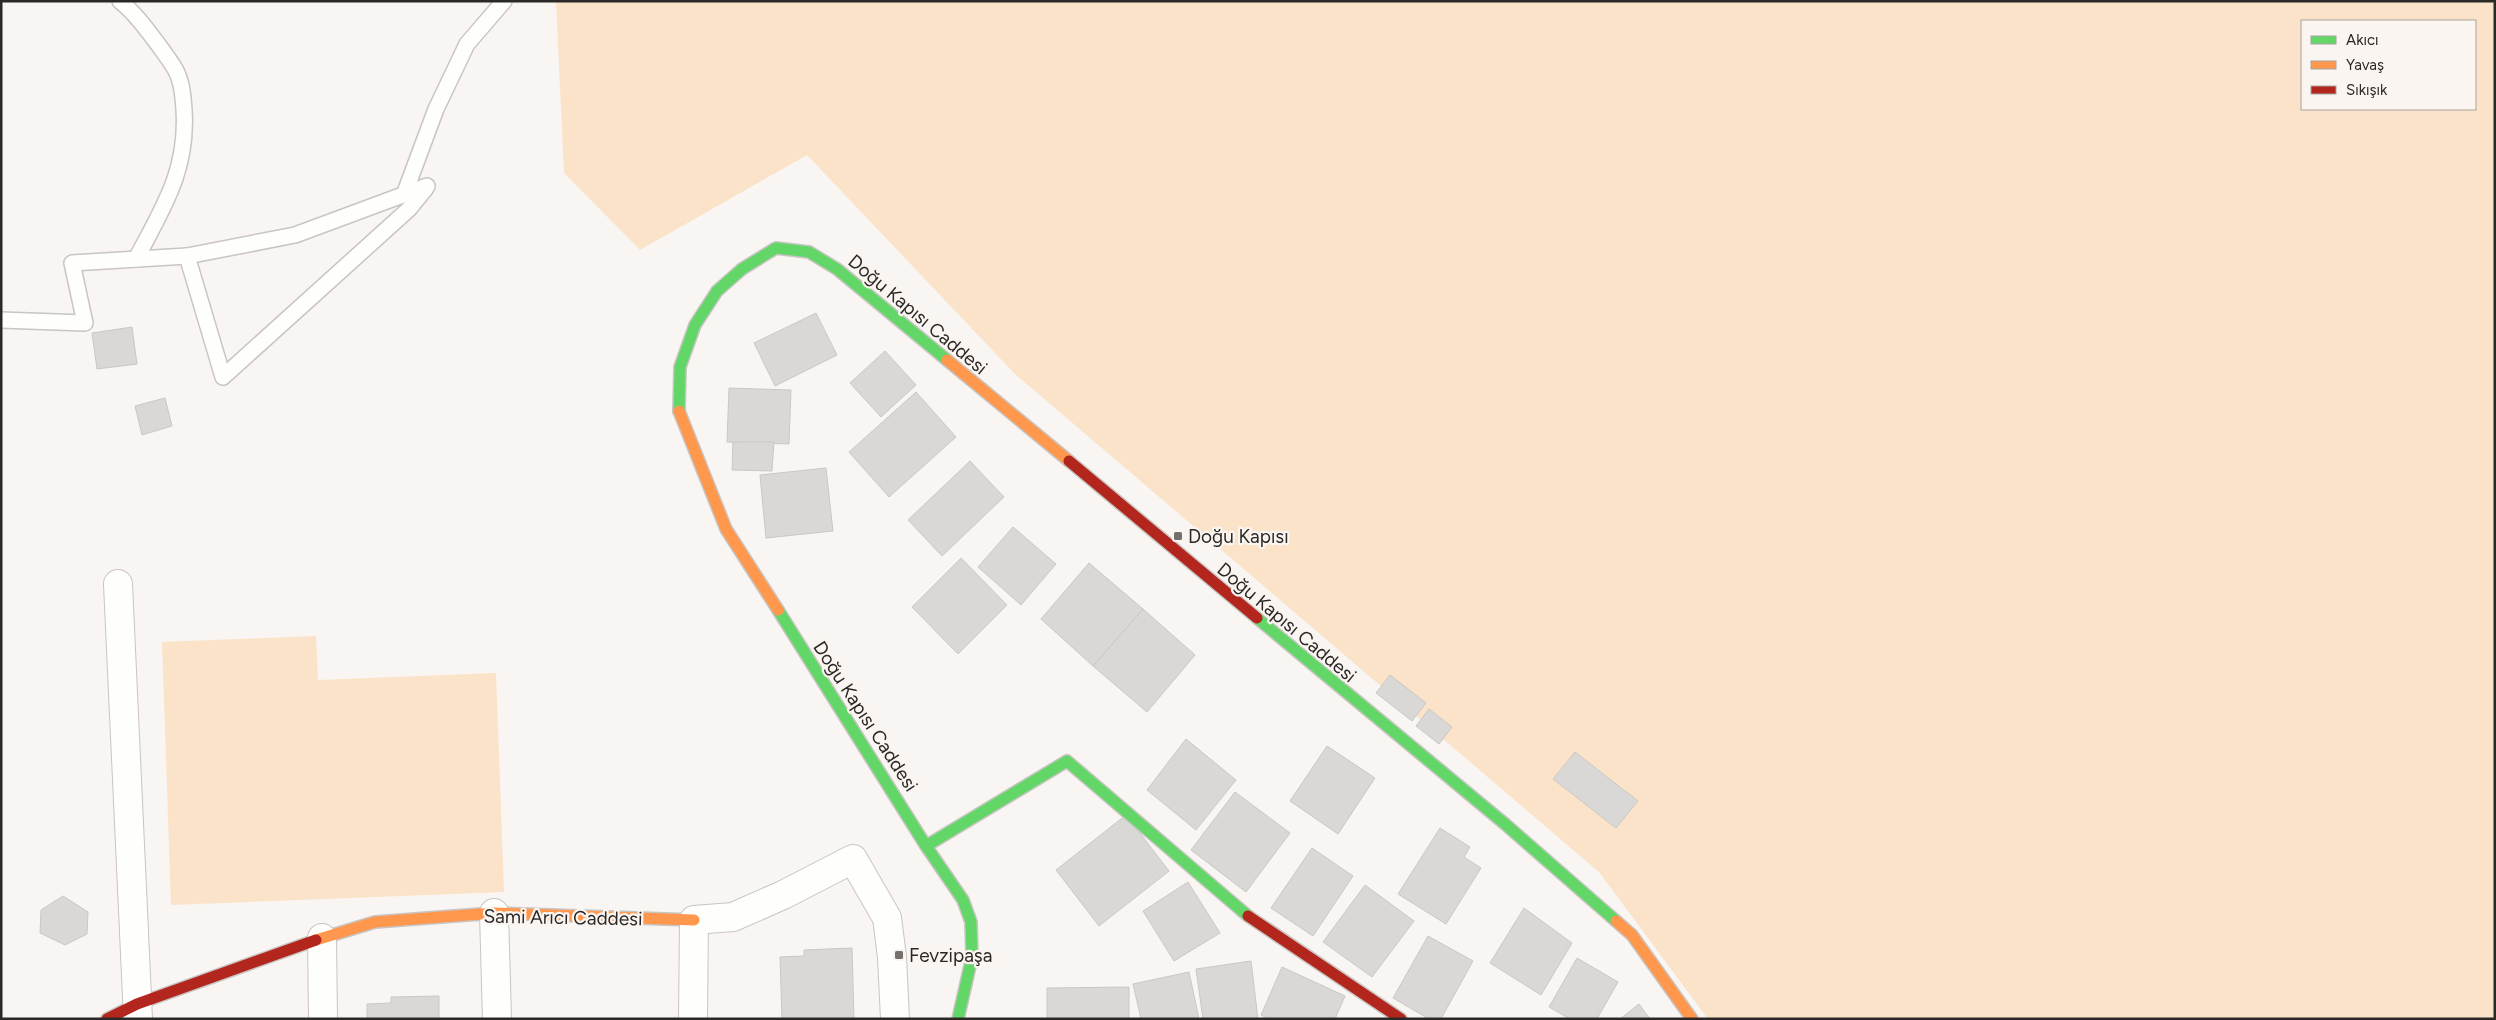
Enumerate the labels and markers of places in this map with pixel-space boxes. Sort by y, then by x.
place label: Doğu Kapısı [1188,525,1289,548]
marker: Doğu Kapısı [1172,530,1184,542]
place label: Fevzipaşa [909,944,992,967]
marker: Fevzipaşa [893,949,905,961]

